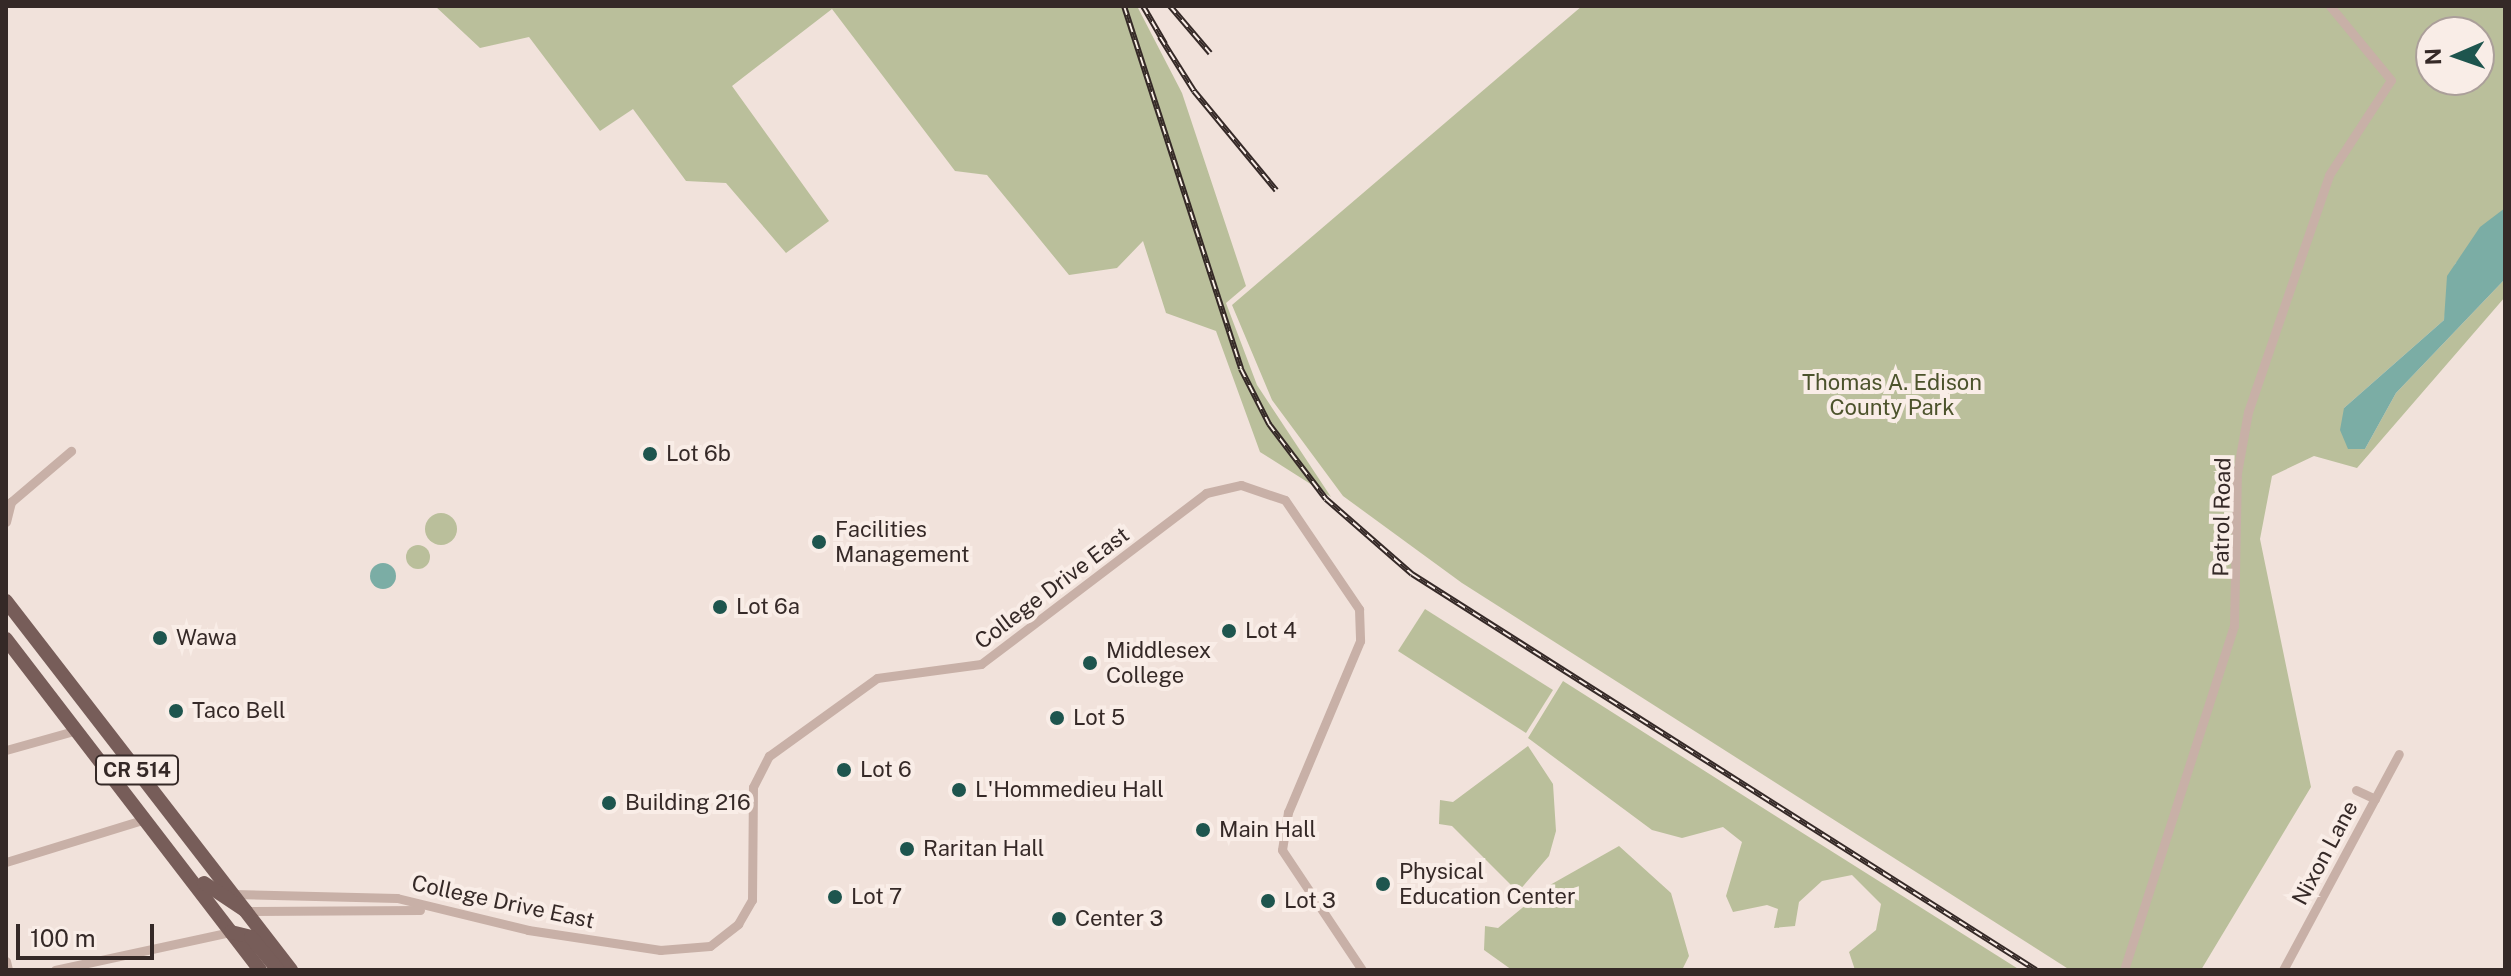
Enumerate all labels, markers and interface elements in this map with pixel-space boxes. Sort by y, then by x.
north arrow [2415,16,2495,96]
text: N [2420,48,2446,66]
park label: Thomas A. Edison County Park [1802,369,1982,420]
place label: Lot 6b [666,441,731,467]
marker: Lot 6b [641,445,659,463]
street label: Patrol Road [2208,457,2236,577]
place label: Facilities Management [835,516,969,568]
street label: College Drive East [970,521,1134,655]
marker: Facilities Management [810,533,828,551]
place label: Lot 6a [736,594,800,620]
marker: Lot 6a [711,598,729,616]
place label: Lot 4 [1245,618,1297,644]
marker: Lot 4 [1220,622,1238,640]
place label: Wawa [176,625,237,651]
marker: Wawa [151,629,169,647]
place label: Middlesex College [1106,637,1211,688]
marker: Middlesex College [1081,654,1099,672]
place label: Taco Bell [192,698,286,724]
marker: Taco Bell [167,702,185,720]
place label: Lot 5 [1073,705,1125,731]
marker: Lot 5 [1048,709,1066,727]
road number: CR 514 [95,754,179,786]
place label: Lot 6 [860,757,912,783]
marker: Lot 6 [835,761,853,779]
place label: L'Hommedieu Hall [975,777,1164,803]
marker: L'Hommedieu Hall [950,781,968,799]
place label: Building 216 [625,790,751,816]
marker: Building 216 [600,794,618,812]
street label: Nixon Lane [2287,796,2363,910]
place label: Main Hall [1219,817,1316,843]
marker: Main Hall [1194,821,1212,839]
place label: Raritan Hall [923,836,1045,862]
marker: Raritan Hall [898,840,916,858]
place label: Physical Education Center [1399,858,1576,910]
street label: College Drive East [409,870,597,934]
marker: Physical Education Center [1374,875,1392,893]
place label: Lot 7 [851,884,902,910]
marker: Lot 7 [826,888,844,906]
place label: Lot 3 [1284,888,1336,914]
marker: Lot 3 [1259,892,1277,910]
place label: Center 3 [1075,906,1163,932]
scale bar [20,908,158,958]
marker: Center 3 [1050,910,1068,928]
text: 100 m [30,924,96,952]

